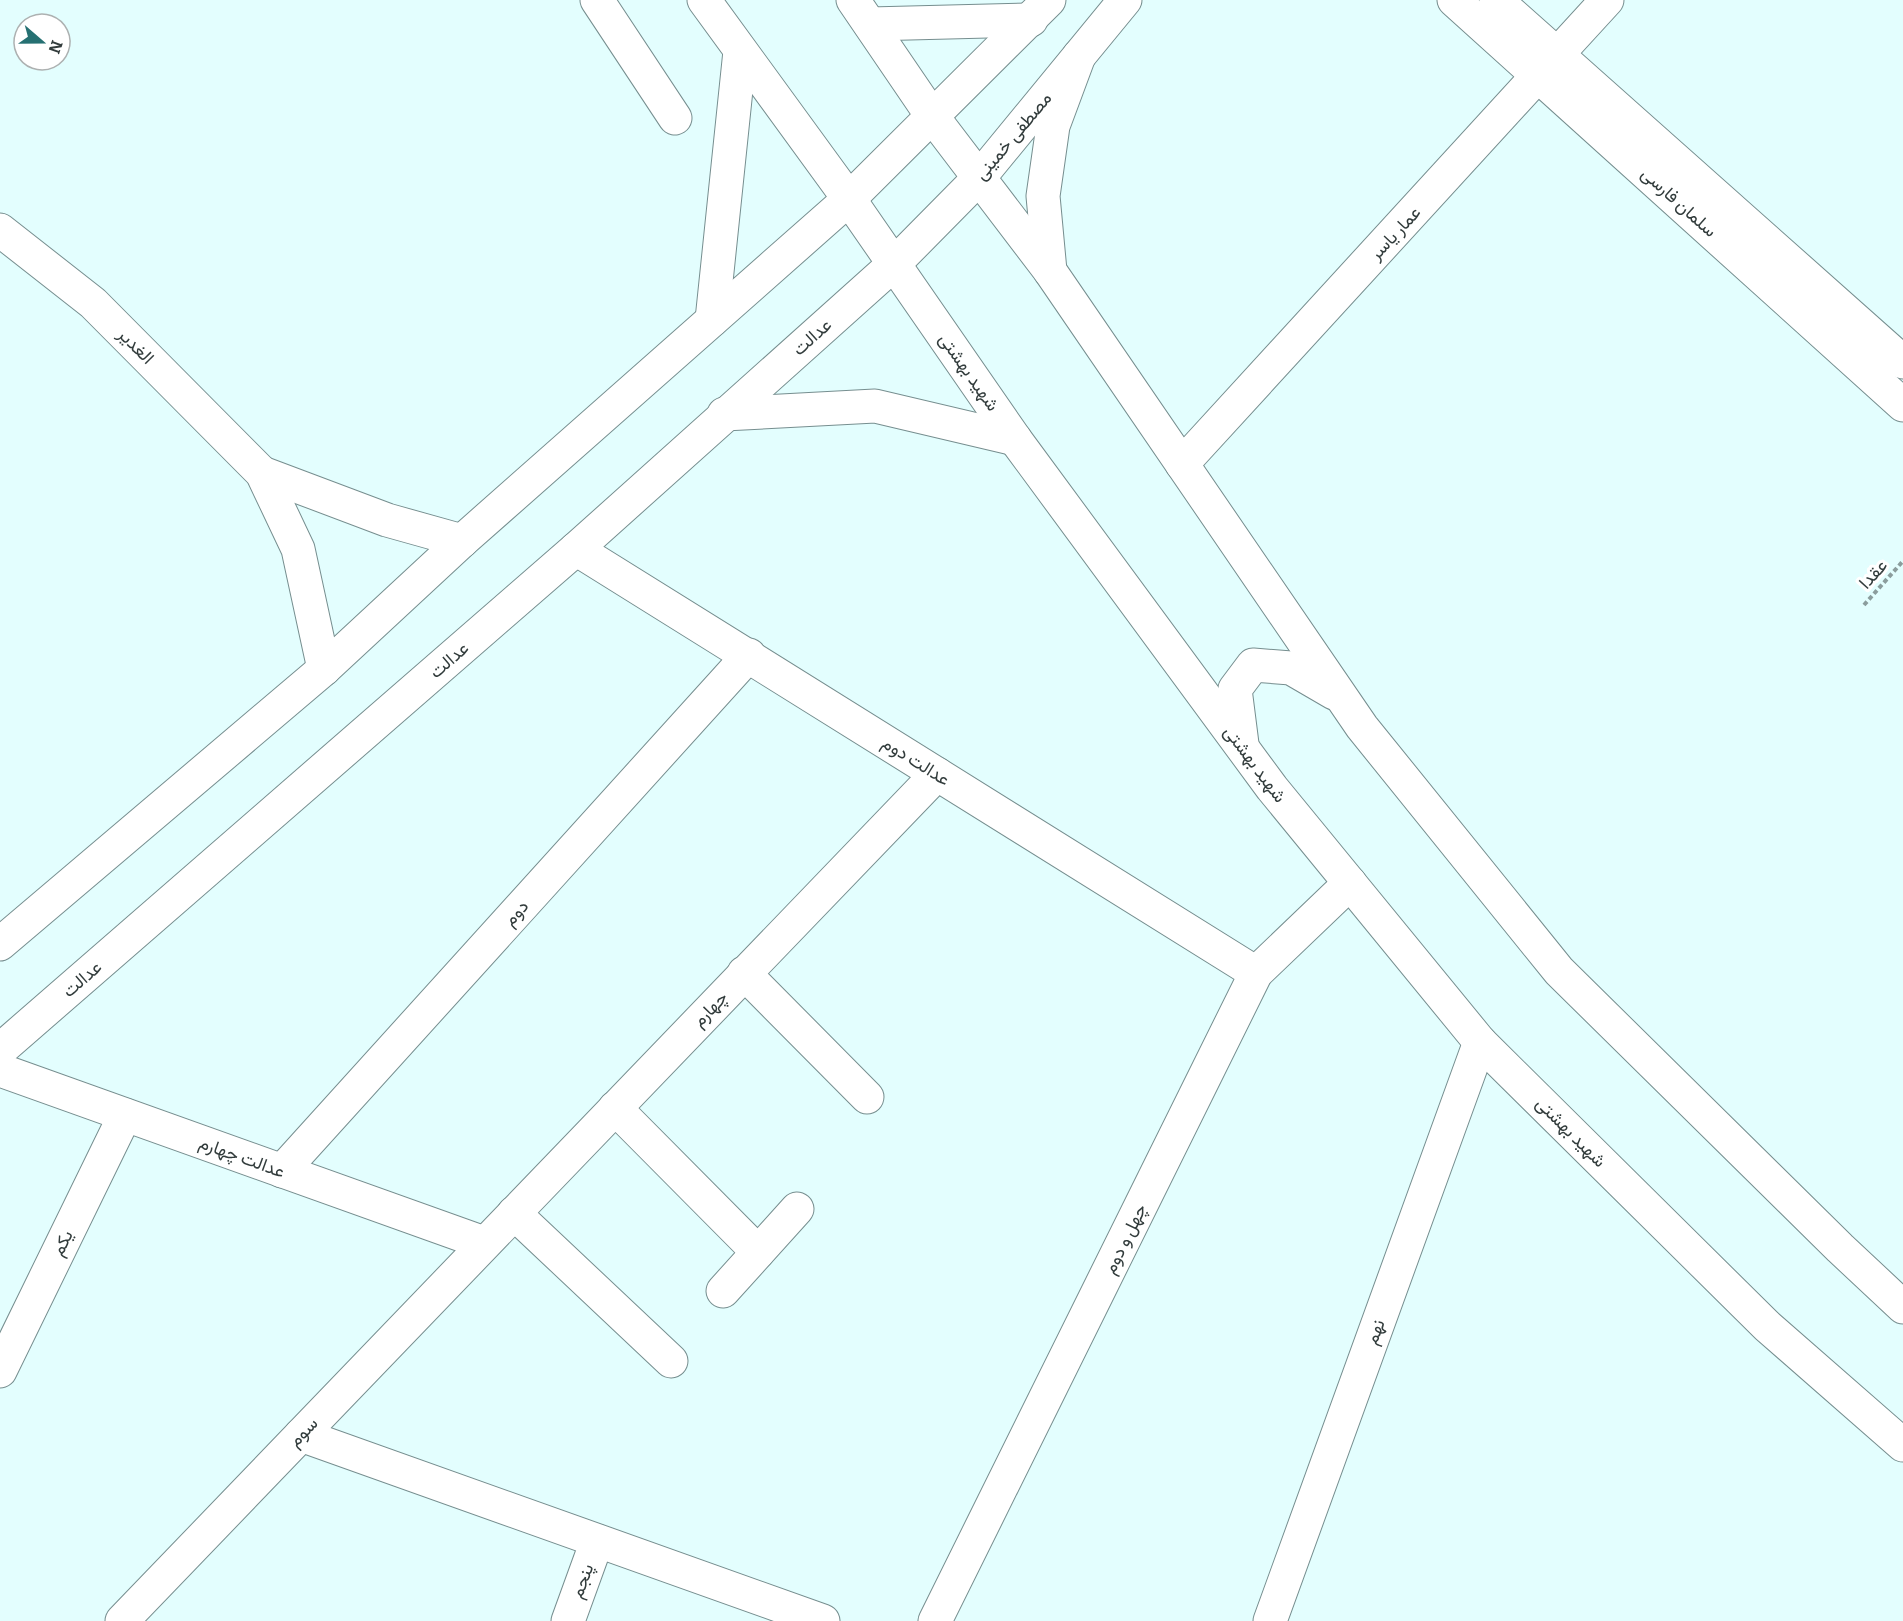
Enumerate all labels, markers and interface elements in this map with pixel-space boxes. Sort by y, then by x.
north arrow [12,12,72,72]
text: N [45,38,67,56]
street label: مصطفی خمینی [970,88,1056,184]
street label: سلمان فارسی [1637,162,1721,242]
street label: عمار یاسر [1364,201,1425,265]
street label: عدالت [788,314,836,360]
street label: الغدیر [113,323,159,369]
street label: شهید بهشتی [934,329,1004,415]
street label: عقدا [1854,555,1892,593]
street label: عدالت [425,637,473,683]
street label: شهید بهشتی [1219,721,1291,807]
street label: عدالت دوم [877,732,954,791]
street label: دوم [499,895,534,931]
street label: عدالت [58,956,106,1002]
street label: چهارم [688,987,733,1032]
street label: شهید بهشتی [1531,1092,1611,1172]
street label: عدالت چهارم [196,1131,288,1184]
street label: چهل و دوم [1099,1200,1152,1278]
street label: یکم [46,1226,79,1260]
street label: نهم [1360,1316,1391,1348]
street label: سوم [284,1413,323,1452]
street label: پنجم [566,1561,599,1602]

